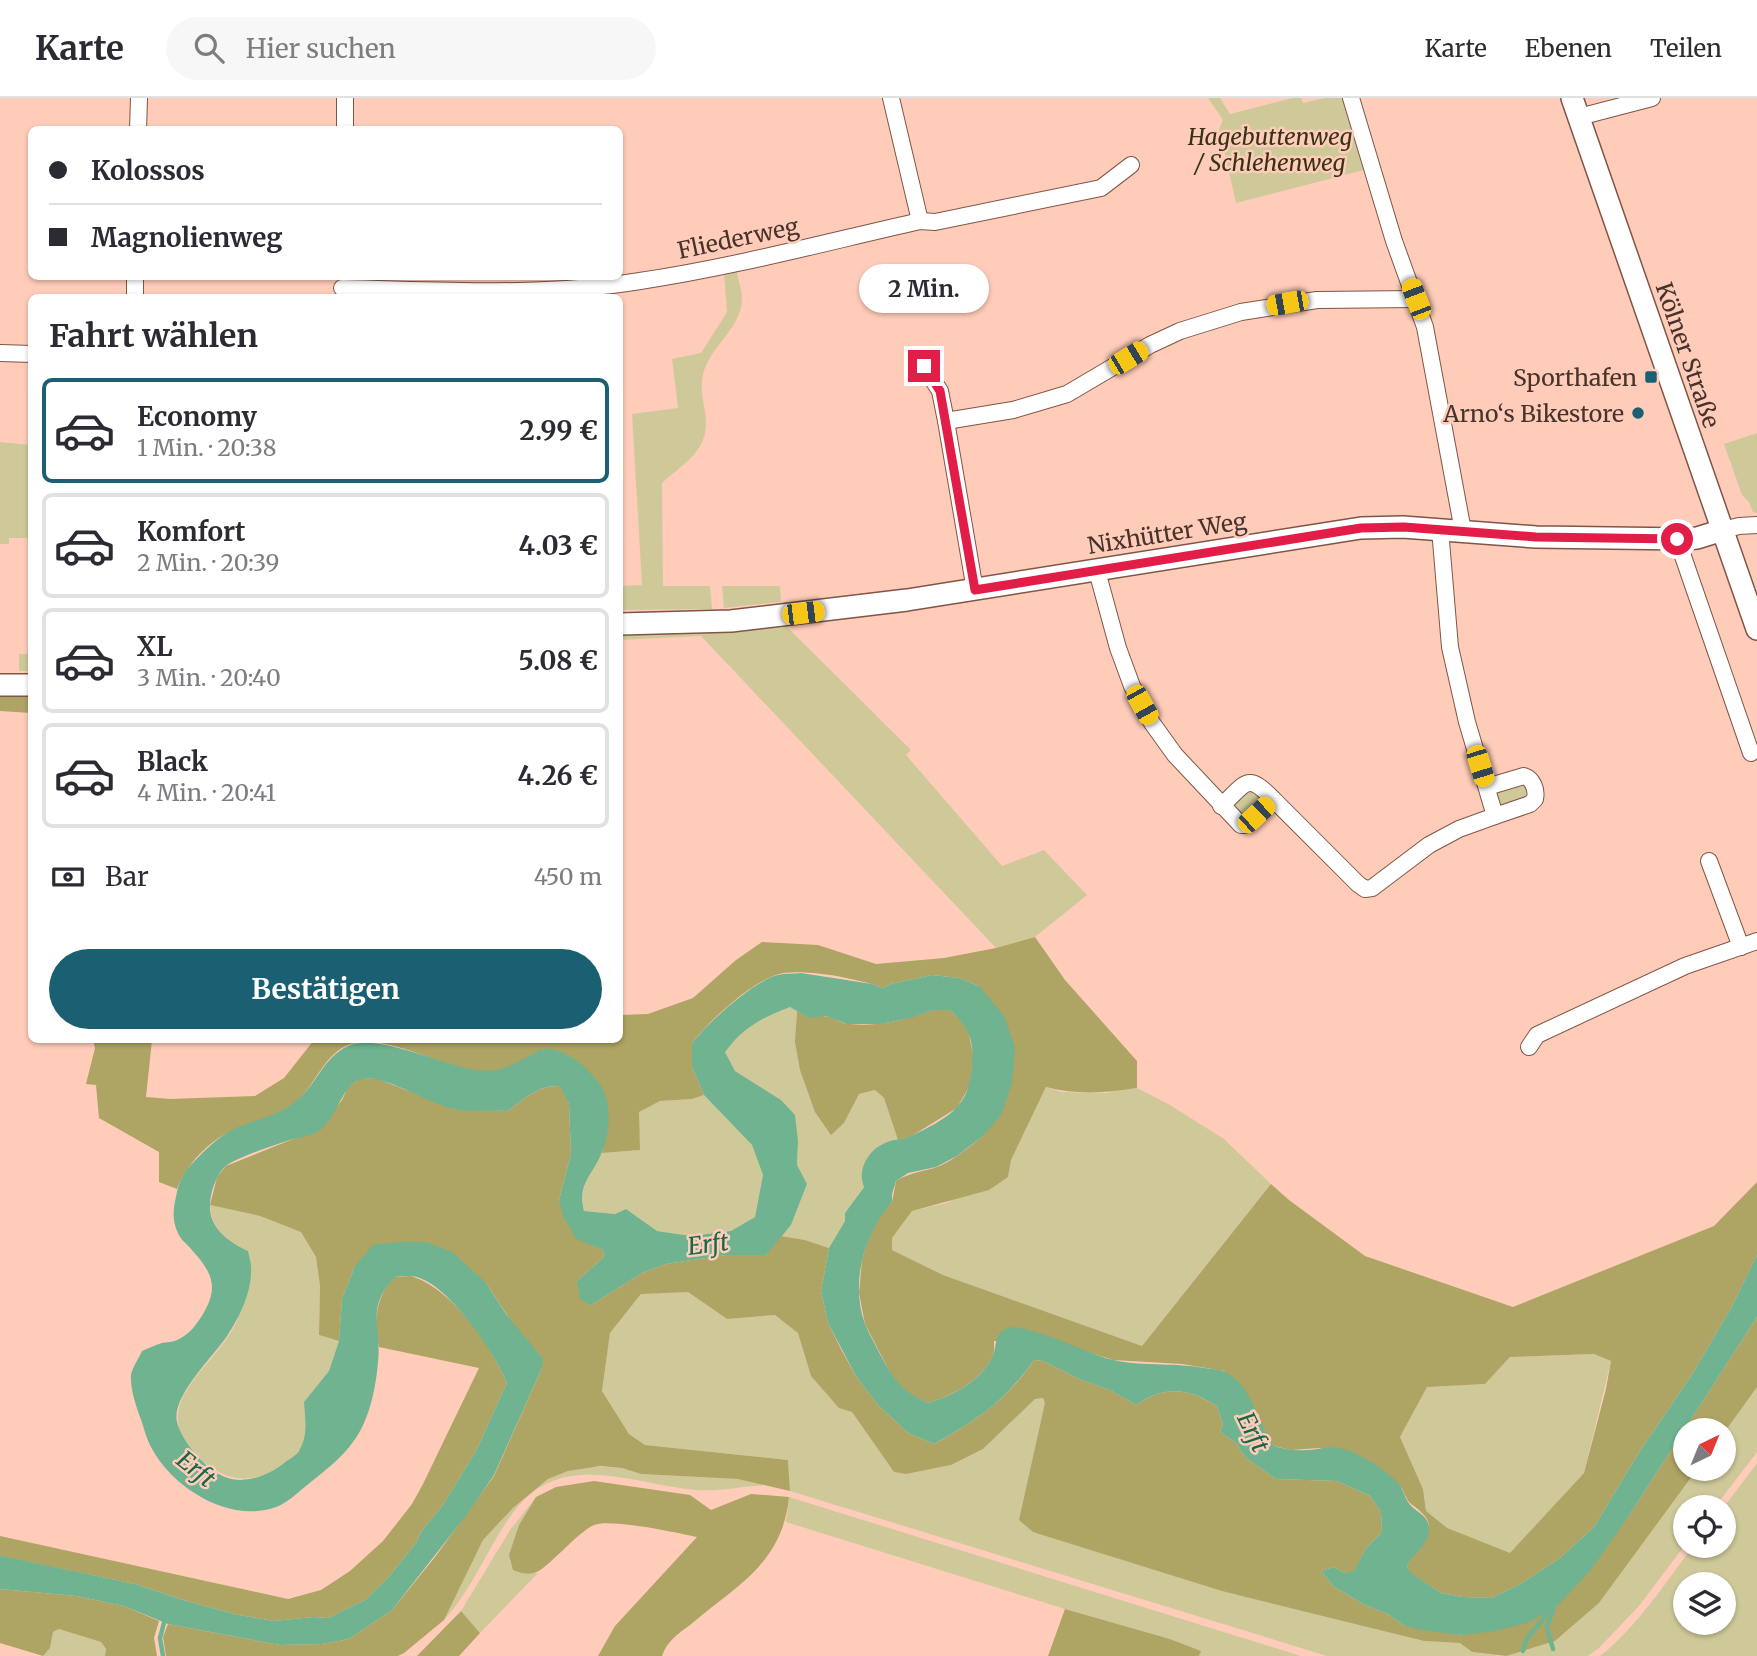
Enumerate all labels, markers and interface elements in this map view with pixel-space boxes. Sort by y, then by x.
search box [166,17,656,80]
text: Karte [35,28,124,69]
icon: search [190,29,228,67]
text: Hier suchen [246,32,396,65]
text: Karte [1424,33,1487,64]
text: Ebenen [1525,33,1612,64]
text: Teilen [1650,33,1722,64]
park label: Hagebuttenweg / Schlehenweg [1187,122,1353,177]
text: Kolossos [91,154,205,187]
street label: Fliederweg [675,211,801,265]
text: Magnolienweg [91,221,283,254]
callout: 2 Min. [859,264,989,314]
text: 2 Min. [888,274,960,303]
car [1399,276,1434,322]
street label: Kölner Straße [1650,278,1726,432]
car [1265,289,1310,317]
text: Fahrt wählen [49,316,258,356]
car [1105,338,1152,378]
route end [908,350,940,382]
place label: Sporthafen [1513,363,1637,392]
marker: Sporthafen [1643,369,1659,385]
icon: car [53,399,116,462]
place label: Arno‘s Bikestore [1442,399,1624,428]
text: Economy [137,400,257,433]
marker: Arno‘s Bikestore [1630,405,1646,421]
text: 2.99 € [519,414,598,447]
text: 1 Min. · 20:38 [137,433,276,462]
street label: Nixhütter Weg [1085,506,1249,560]
icon: car [53,514,116,577]
text: Komfort [137,515,246,548]
route start [1661,523,1693,555]
text: 4.03 € [518,529,598,562]
text: 2 Min. · 20:39 [137,548,279,577]
car [781,600,826,626]
icon: car [53,629,116,692]
text: XL [137,630,173,663]
text: 5.08 € [519,644,598,677]
text: 3 Min. · 20:40 [137,663,281,692]
car [1123,682,1162,728]
car [1464,743,1497,789]
icon: car [53,744,116,807]
text: Black [137,745,208,778]
text: 4.26 € [518,759,598,792]
text: 4 Min. · 20:41 [137,778,276,807]
car [1234,793,1279,837]
icon: cash [49,858,87,896]
text: Bar [105,860,149,893]
text: 450 m [534,862,602,891]
button: Bestätigen [49,949,602,1029]
water label: Erft [686,1226,731,1262]
water label: Erft [1230,1407,1276,1458]
north arrow [1673,1418,1736,1480]
map controls [1673,1418,1736,1635]
water label: Erft [170,1444,222,1494]
button: locate [1673,1495,1736,1558]
button: layers [1673,1572,1736,1635]

